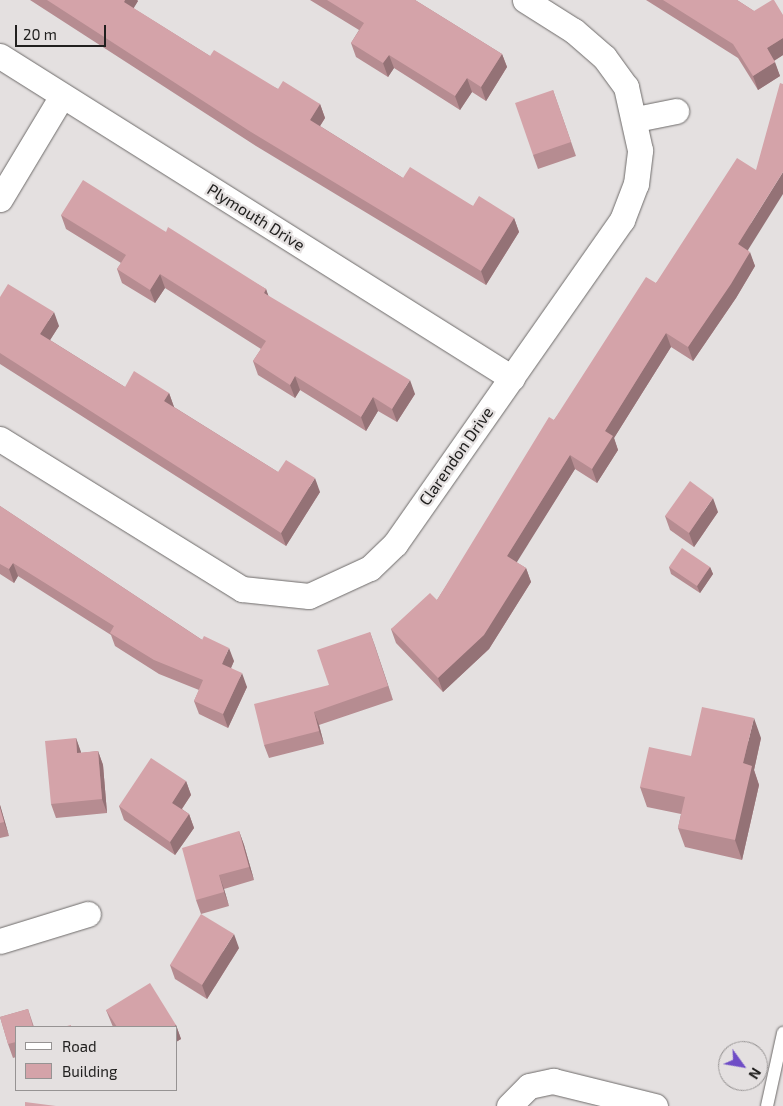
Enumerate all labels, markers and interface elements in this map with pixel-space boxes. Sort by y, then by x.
scale bar [18,15,109,47]
text: 20 m [23,25,57,43]
street label: Plymouth Drive [204,179,308,255]
street label: Clarendon Drive [415,403,497,509]
legend [15,1026,178,1091]
text: Road [62,1037,97,1055]
north arrow [718,1041,768,1091]
text: Building [62,1062,117,1080]
text: N [745,1065,765,1082]

